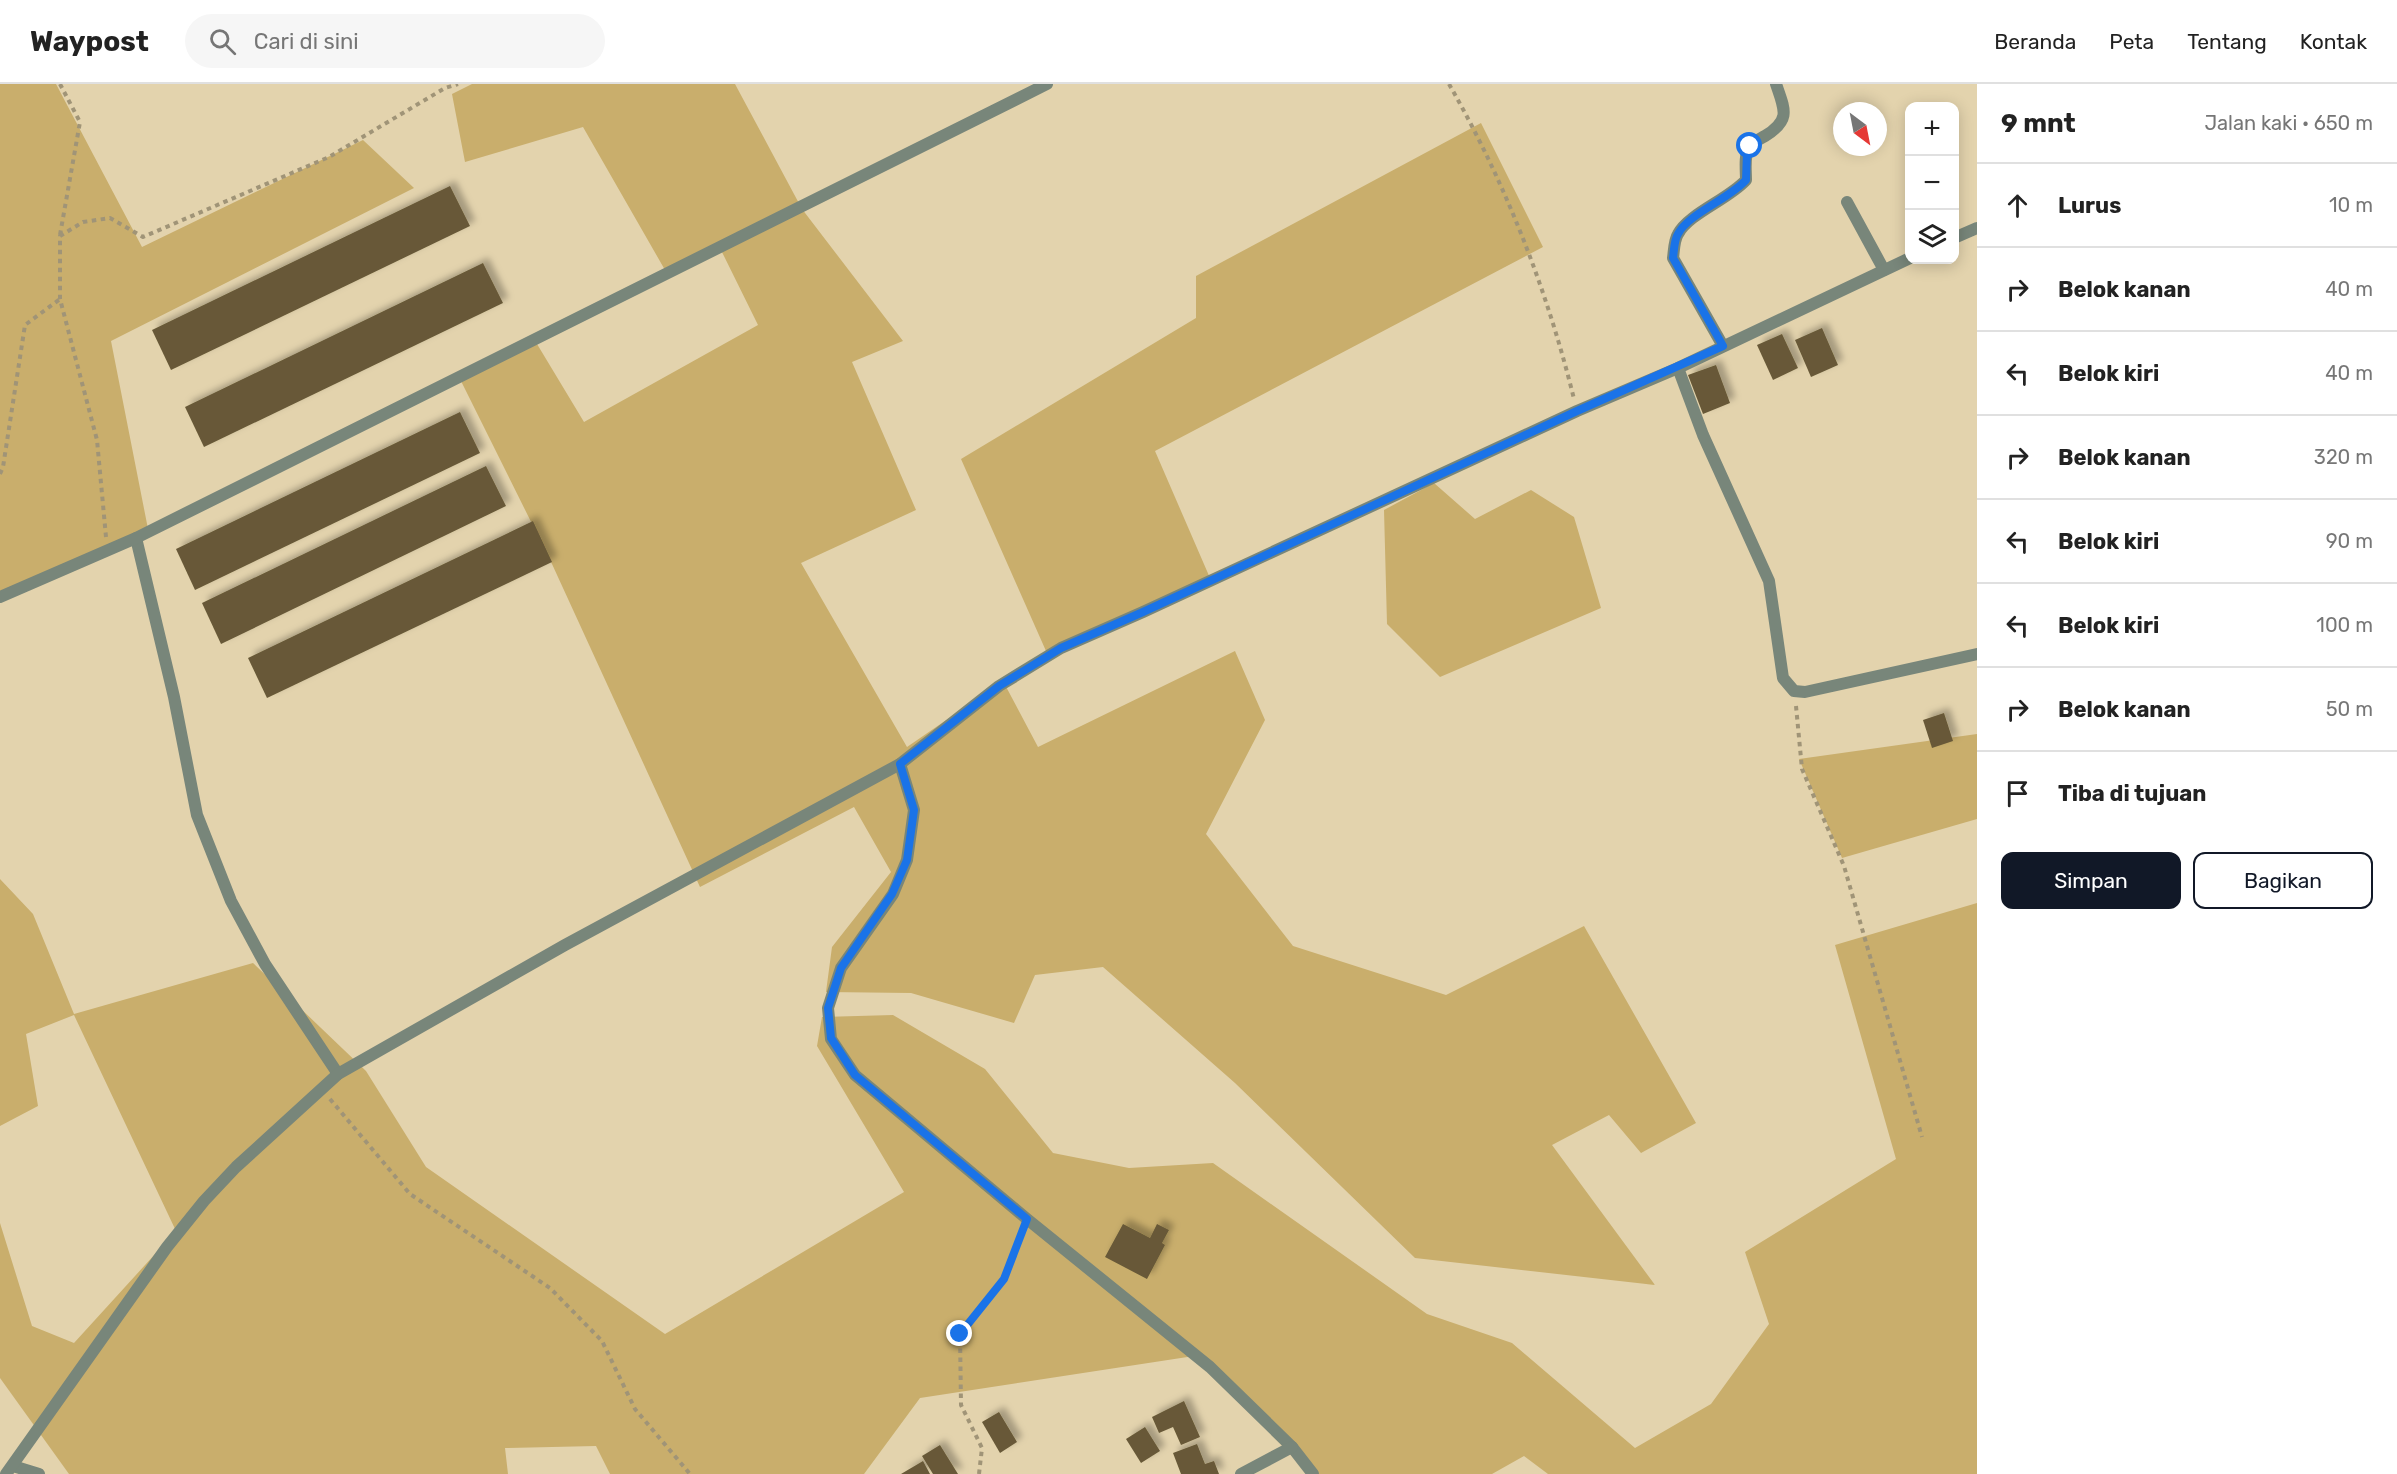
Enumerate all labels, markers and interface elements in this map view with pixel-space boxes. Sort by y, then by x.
search box [185,14,605,68]
text: Waypost [30,25,149,58]
icon: search [206,25,239,58]
text: Cari di sini [254,28,359,55]
text: Beranda [1994,29,2076,54]
text: Peta [2109,29,2154,54]
text: Tentang [2187,29,2267,54]
text: Kontak [2300,29,2367,54]
north arrow [1833,102,1887,156]
map controls [1905,102,1959,264]
button: + [1905,102,1959,156]
text: 9 mnt [2001,108,2076,139]
text: Jalan kaki · 650 m [2204,111,2373,135]
route start [1736,132,1762,158]
button: − [1905,156,1959,210]
icon: ahead [2001,189,2034,222]
text: Lurus [2058,192,2121,219]
text: 10 m [2329,193,2373,217]
button: layers [1905,210,1959,264]
icon: right [2001,273,2034,306]
text: Belok kanan [2058,276,2191,303]
text: 40 m [2325,277,2373,301]
icon: left [2001,357,2034,390]
text: Belok kiri [2058,360,2159,387]
text: 40 m [2325,361,2373,385]
icon: right [2001,441,2034,474]
text: Belok kanan [2058,444,2191,471]
text: 320 m [2314,445,2373,469]
icon: left [2001,525,2034,558]
text: Belok kiri [2058,528,2159,555]
text: 90 m [2326,529,2373,553]
icon: left [2001,609,2034,642]
text: Belok kiri [2058,612,2159,639]
text: 100 m [2316,613,2373,637]
icon: right [2001,693,2034,726]
text: Belok kanan [2058,696,2191,723]
text: 50 m [2326,697,2373,721]
icon: arrive [2001,777,2034,810]
text: Tiba di tujuan [2058,780,2206,807]
button: Simpan [2001,852,2181,909]
button: Bagikan [2193,852,2373,909]
route end [946,1320,972,1346]

